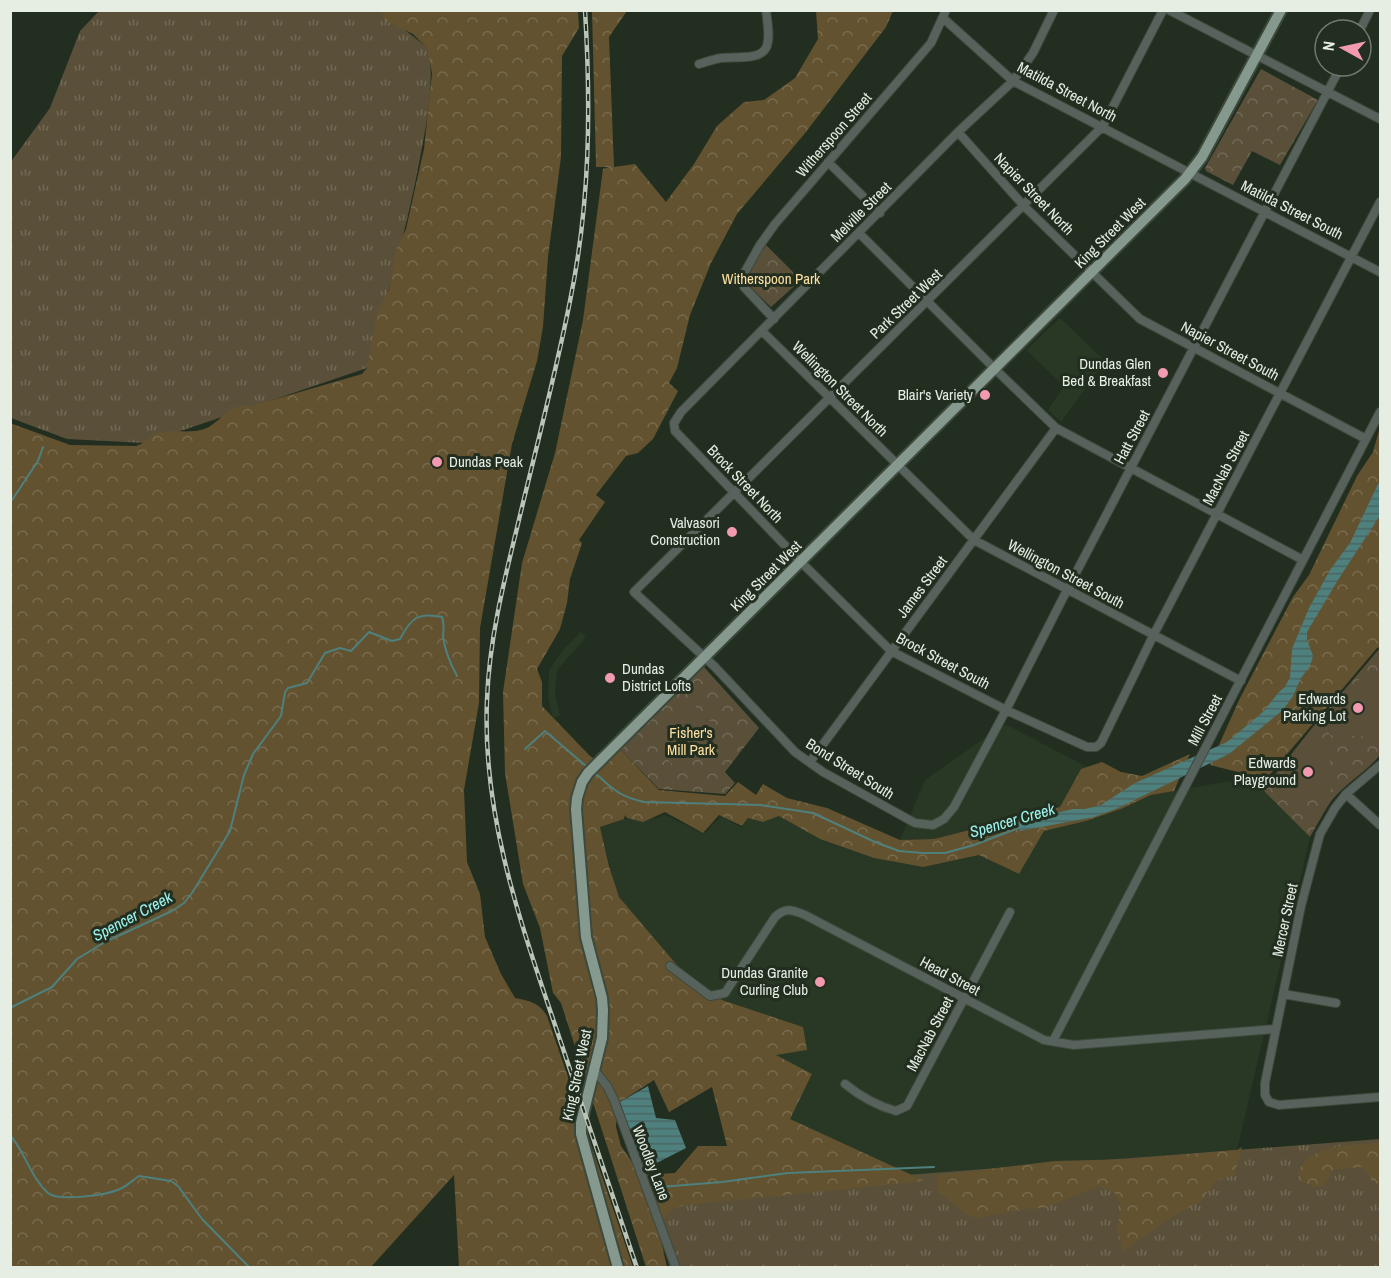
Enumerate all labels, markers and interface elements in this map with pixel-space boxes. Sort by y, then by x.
north arrow [1313,18,1373,78]
text: N [1317,40,1340,52]
street label: Matilda Street North [1014,56,1121,127]
street label: Witherspoon Street [791,87,877,182]
street label: Napier Street North [990,148,1079,239]
street label: Matilda Street South [1237,175,1347,244]
street label: Melville Street [826,176,896,247]
street label: King Street West [1069,192,1150,273]
street label: Park Street West [865,263,947,343]
park label: Witherspoon Park [722,268,821,289]
street label: Napier Street South [1177,316,1283,385]
street label: Wellington Street North [788,336,893,441]
place label: Dundas Glen Bed & Breakfast [1062,353,1152,391]
marker: Dundas Glen Bed & Breakfast [1156,366,1170,380]
place label: Blair's Variety [898,384,974,405]
marker: Blair's Variety [978,388,992,402]
street label: Hatt Street [1108,405,1155,468]
street label: MacNab Street [1197,426,1254,509]
street label: Brock Street North [703,440,788,527]
place label: Dundas Peak [449,451,524,472]
marker: Dundas Peak [430,455,444,469]
place label: Valvasori Construction [650,512,720,550]
marker: Valvasori Construction [725,525,739,539]
street label: Wellington Street South [1004,534,1128,613]
street label: King Street West [725,535,806,616]
street label: James Street [891,551,952,622]
street label: Brock Street South [893,627,994,694]
place label: Dundas District Lofts [622,658,691,696]
marker: Dundas District Lofts [603,671,617,685]
place label: Edwards Parking Lot [1283,688,1347,726]
street label: Mill Street [1182,690,1227,749]
marker: Edwards Parking Lot [1351,701,1365,715]
park label: Fisher's Mill Park [667,722,716,760]
street label: Bond Street South [802,733,898,804]
place label: Edwards Playground [1234,752,1296,790]
marker: Edwards Playground [1301,765,1315,779]
water label: Spencer Creek [967,797,1058,843]
street label: Mercer Street [1266,881,1303,959]
water label: Spencer Creek [88,886,176,946]
street label: Head Street [916,951,985,1001]
place label: Dundas Granite Curling Club [721,962,808,1000]
marker: Dundas Granite Curling Club [813,975,827,989]
street label: MacNab Street [901,992,958,1075]
street label: King Street West [557,1027,597,1122]
street label: Woodley Lane [628,1122,675,1203]

